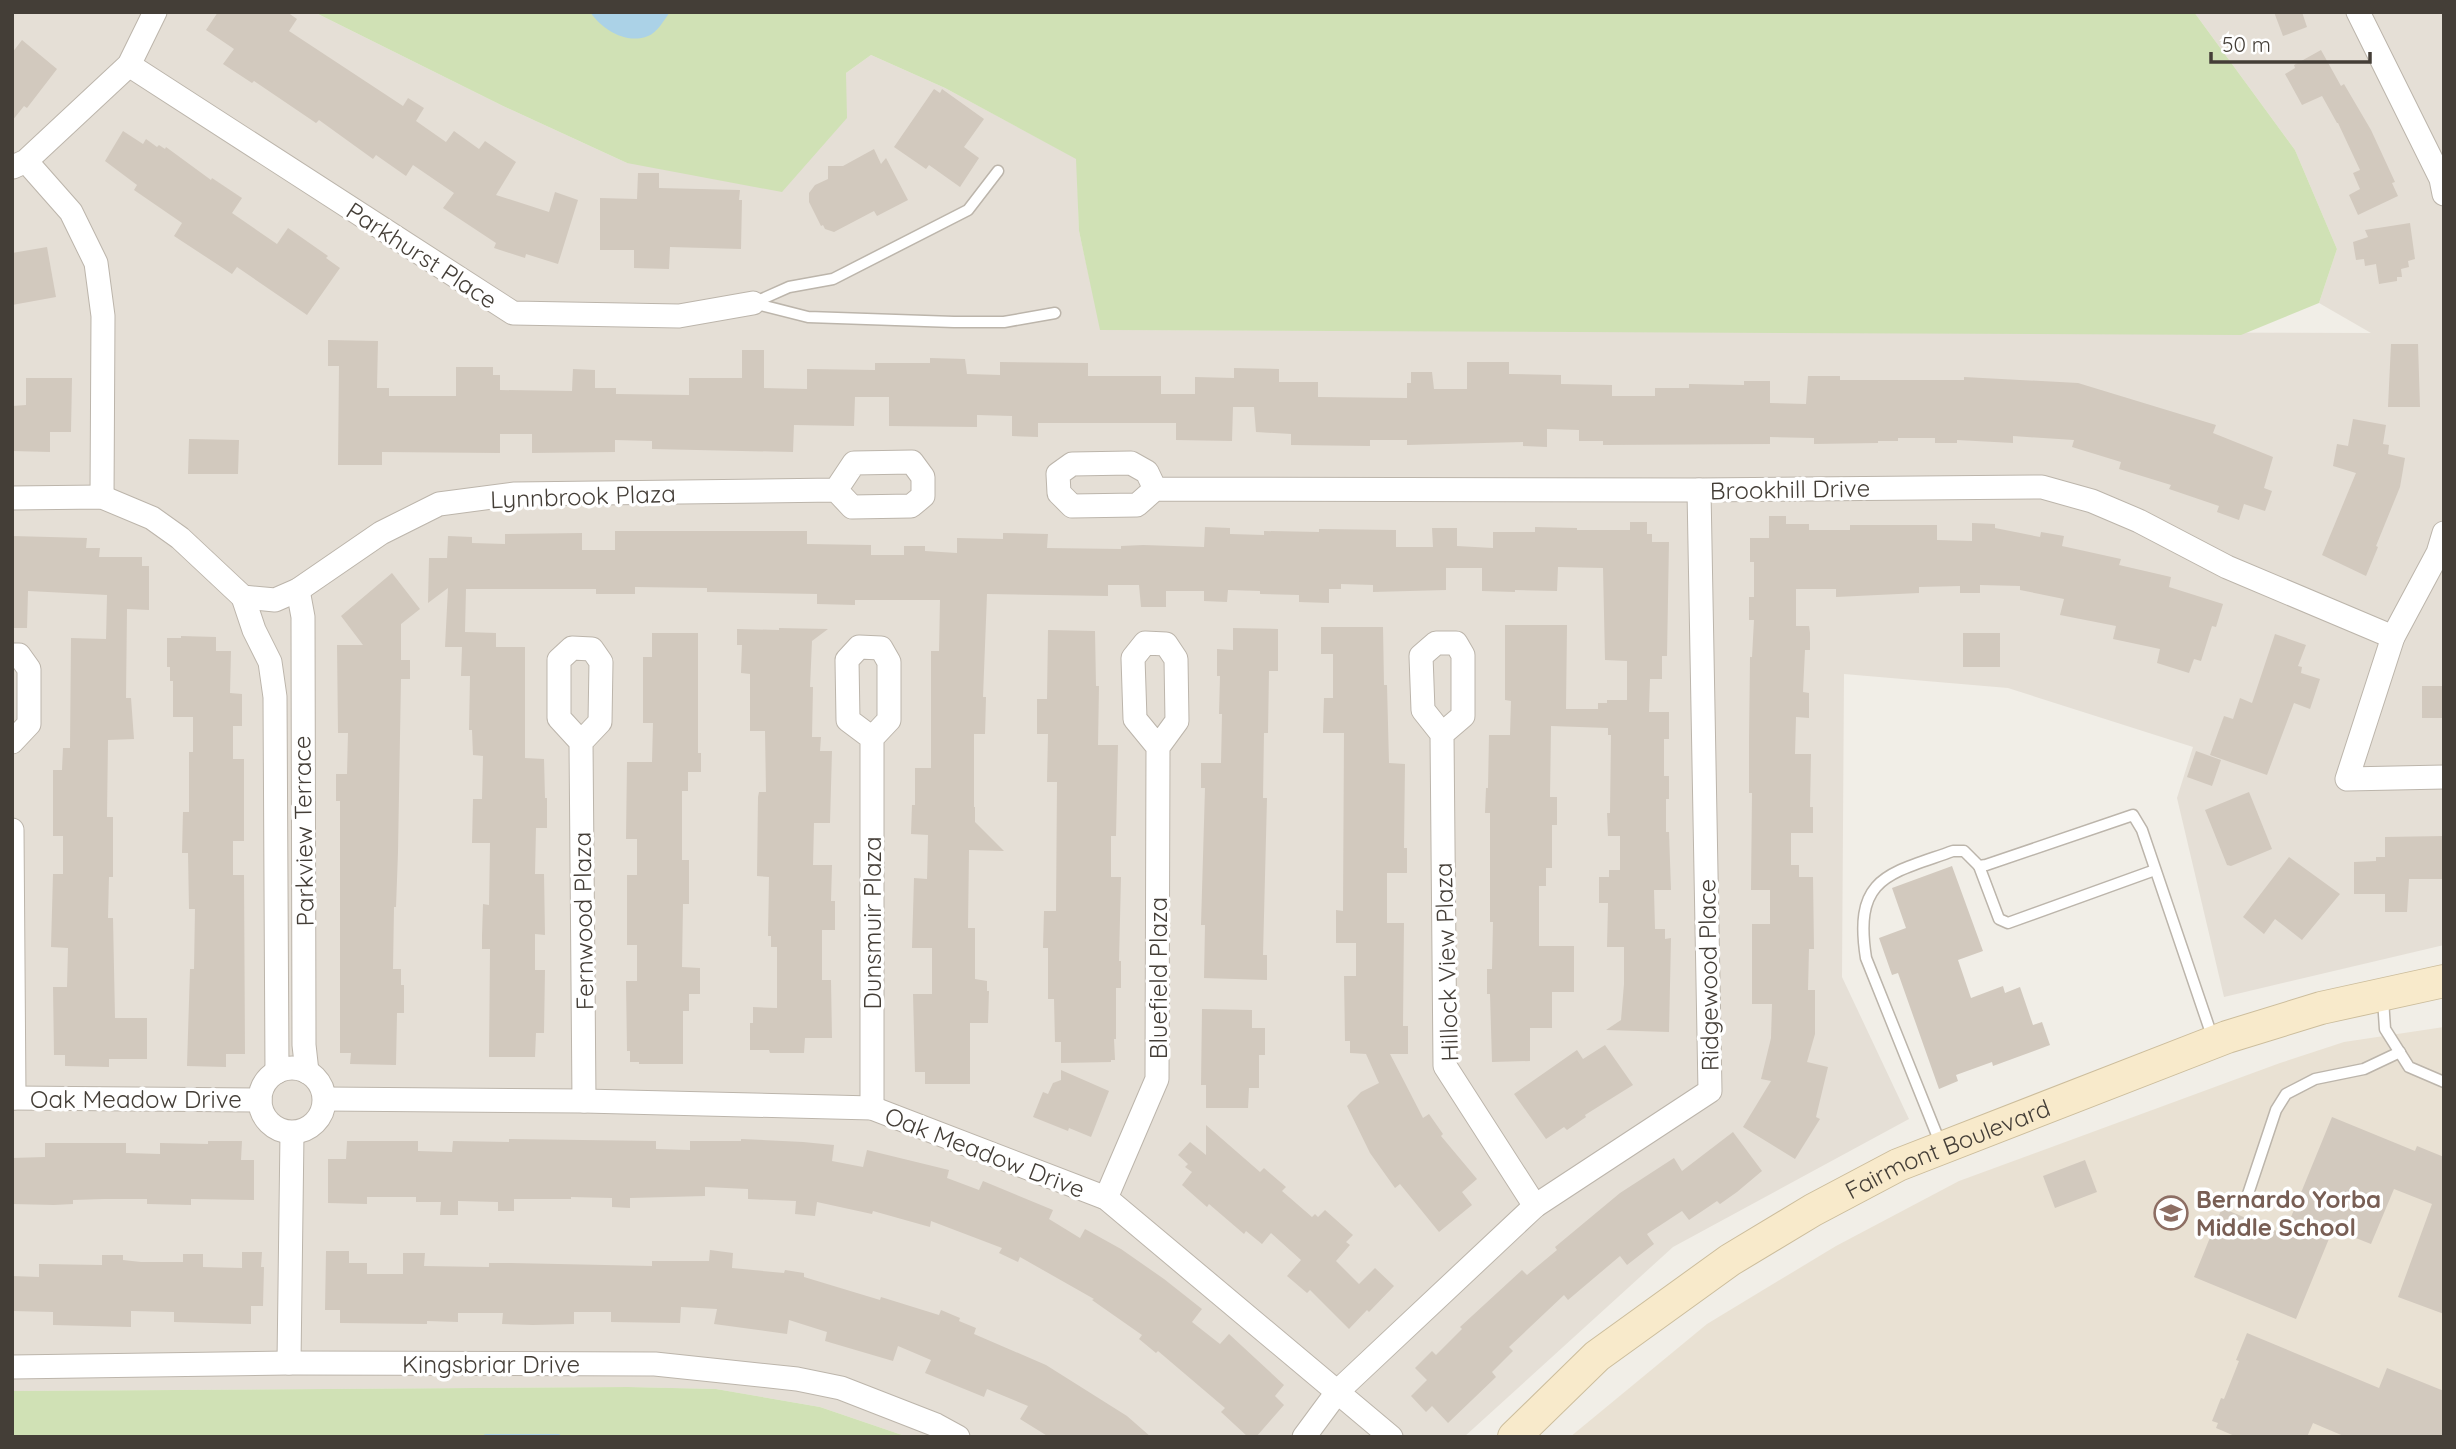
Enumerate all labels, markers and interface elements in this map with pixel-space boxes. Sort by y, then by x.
scale bar [2211,21,2370,65]
text: 50 m [2222,31,2271,57]
street label: Parkhurst Place [341,195,503,315]
street label: Brookhill Drive [1710,473,1870,505]
street label: Lynnbrook Plaza [490,478,676,514]
street label: Parkview Terrace [286,735,320,927]
street label: Fernwood Plaza [566,832,600,1010]
street label: Dunsmuir Plaza [857,837,887,1009]
street label: Hillock View Plaza [1428,862,1464,1062]
street label: Ridgewood Place [1691,879,1725,1071]
street label: Bluefield Plaza [1143,897,1173,1059]
street label: Oak Meadow Drive [30,1084,242,1114]
street label: Fairmont Boulevard [1840,1092,2054,1205]
street label: Oak Meadow Drive [881,1100,1089,1204]
place label: Bernardo Yorba Middle School [2196,1184,2381,1242]
school or university icon: Bernardo Yorba Middle School [2152,1194,2190,1232]
street label: Kingsbriar Drive [402,1349,580,1379]

